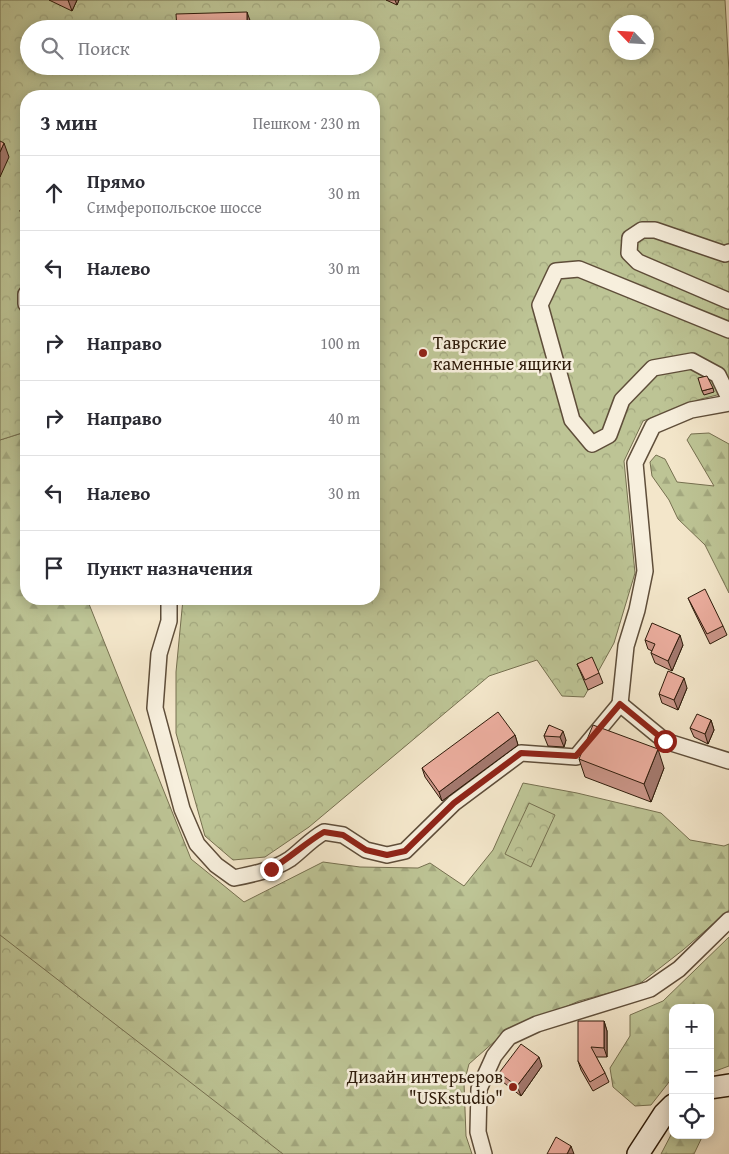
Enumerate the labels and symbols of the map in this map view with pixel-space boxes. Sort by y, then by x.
north arrow [609,15,654,60]
place label: Таврские каменные ящики [433,329,572,377]
marker: Таврские каменные ящики [417,347,429,359]
route start [654,730,677,753]
route end [260,858,283,881]
place label: Дизайн интерьеров "USKstudio" [346,1063,503,1111]
marker: Дизайн интерьеров "USKstudio" [507,1081,519,1093]

